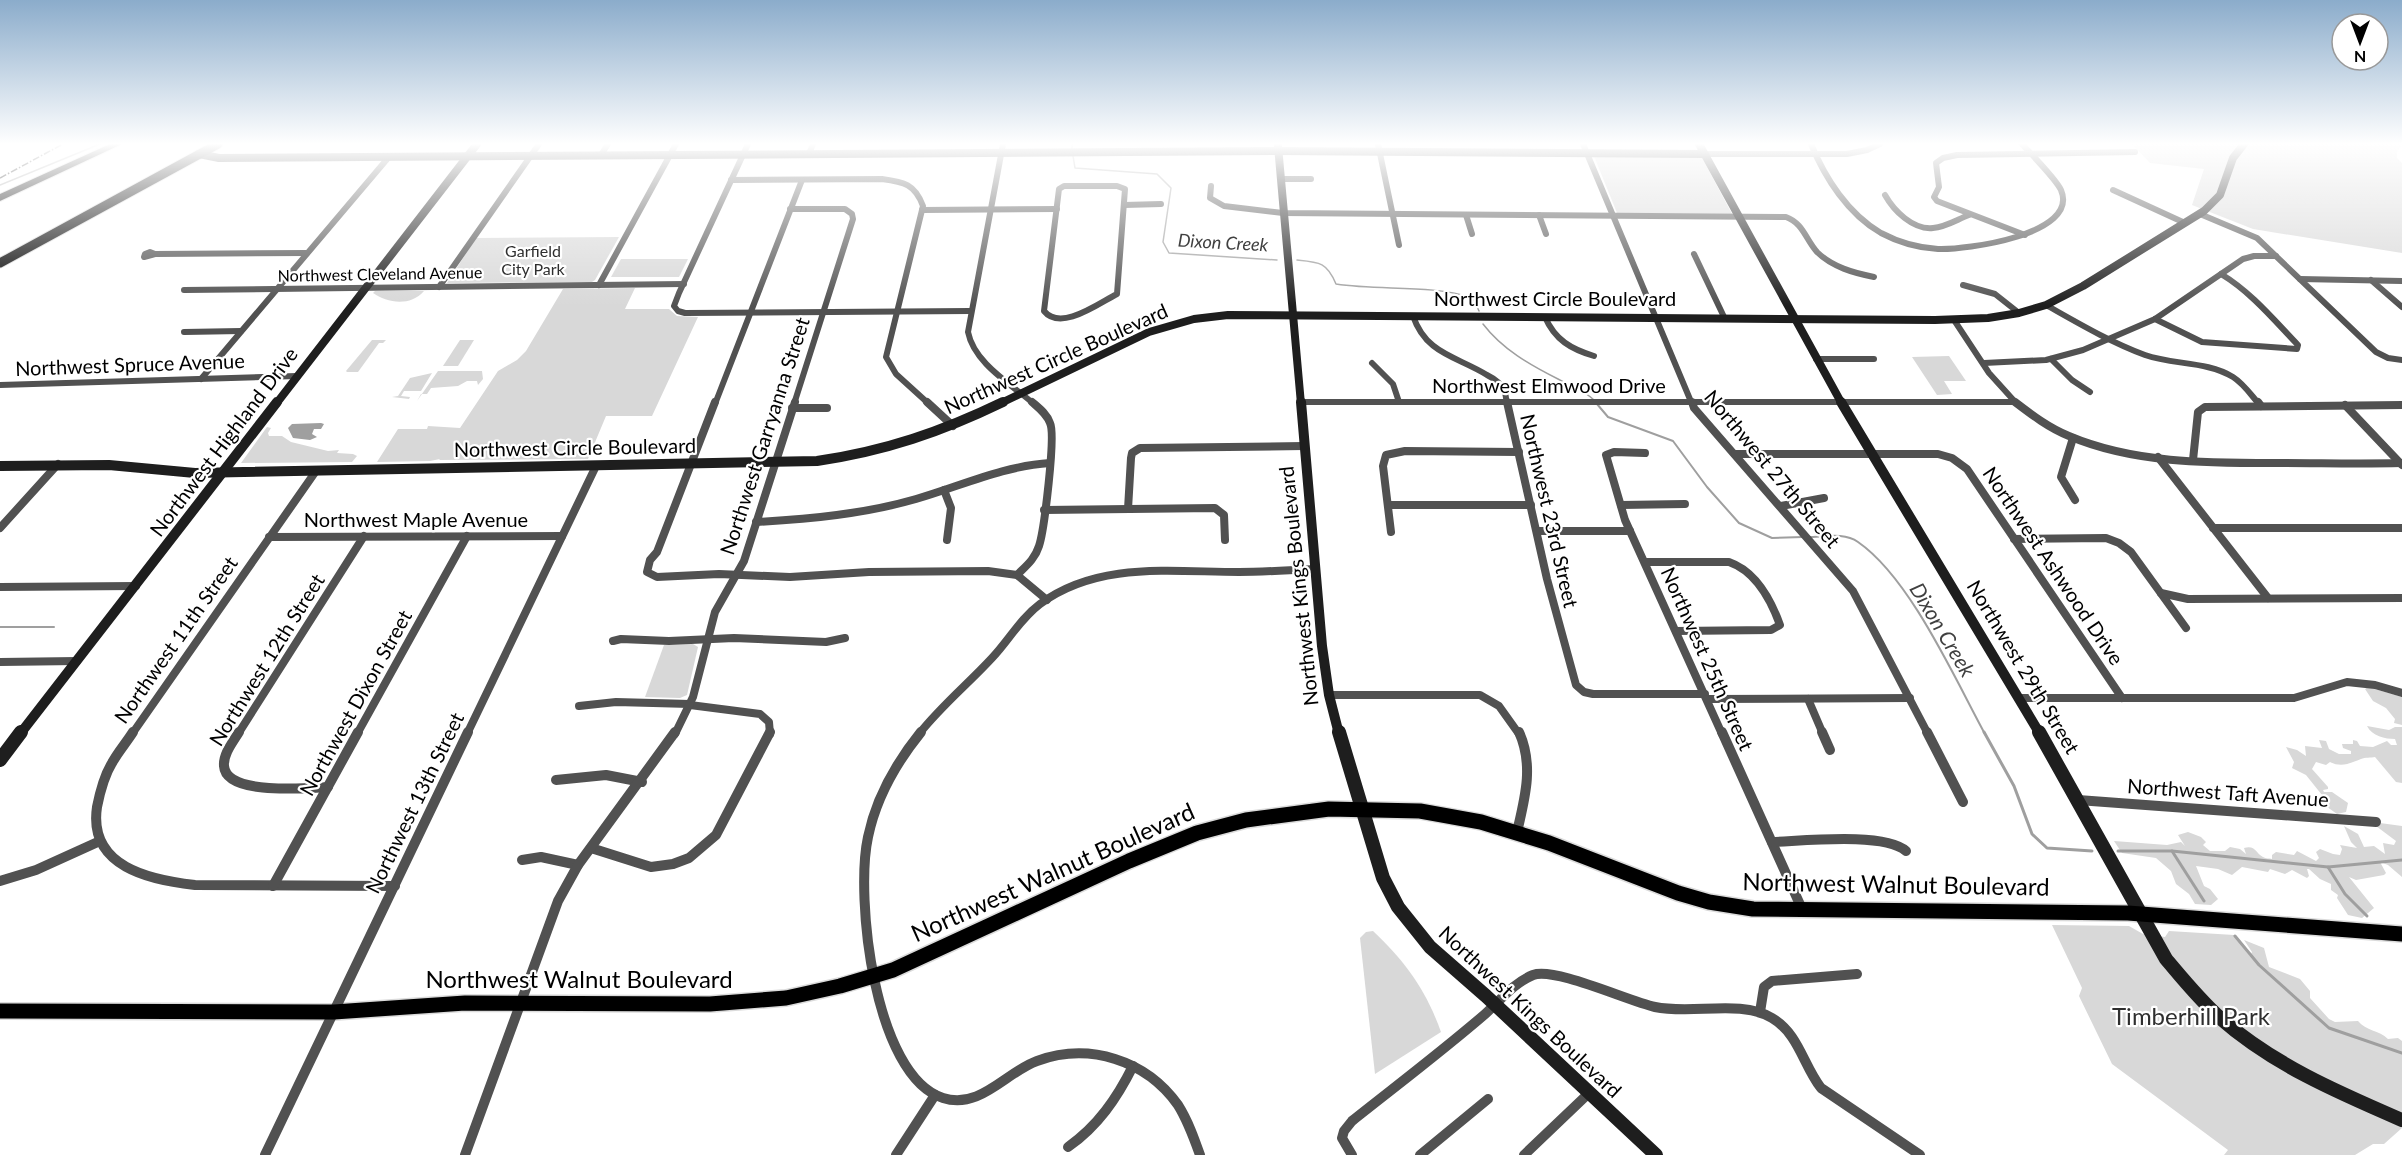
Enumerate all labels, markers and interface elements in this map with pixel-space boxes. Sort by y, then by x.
north arrow [2330,12,2390,72]
text: N [2354,48,2366,67]
water label: Dixon Creek [1177,229,1269,255]
park label: Garfield City Park [501,241,566,278]
street label: Northwest Cleveland Avenue [278,262,482,285]
street label: Northwest Circle Boulevard [1434,286,1676,310]
street label: Northwest Circle Boulevard [940,298,1171,418]
street label: Northwest Garryanna Street [714,314,814,557]
street label: Northwest Highland Drive [144,342,302,541]
street label: Northwest Spruce Avenue [15,348,245,380]
street label: Northwest Elmwood Drive [1432,373,1666,397]
street label: Northwest 27th Street [1700,385,1846,552]
street label: Northwest 23rd Street [1516,412,1584,610]
street label: Northwest Circle Boulevard [454,433,696,461]
street label: Northwest Ashwood Drive [1978,462,2129,669]
street label: Northwest Kings Boulevard [1273,465,1323,707]
street label: Northwest Maple Avenue [304,507,528,531]
street label: Northwest 11th Street [108,551,242,728]
street label: Northwest 25th Street [1657,563,1759,754]
street label: Northwest 12th Street [203,569,329,750]
street label: Northwest 29th Street [1963,575,2085,758]
water label: Dixon Creek [1905,578,1982,682]
street label: Northwest Dixon Street [294,605,416,800]
street label: Northwest 13th Street [360,708,468,897]
street label: Northwest Taft Avenue [2126,773,2330,811]
street label: Northwest Walnut Boulevard [906,796,1199,947]
street label: Northwest Walnut Boulevard [1742,866,2050,901]
street label: Northwest Kings Boulevard [1434,920,1627,1102]
street label: Northwest Walnut Boulevard [425,964,733,993]
park label: Timberhill Park [2112,1001,2271,1030]

